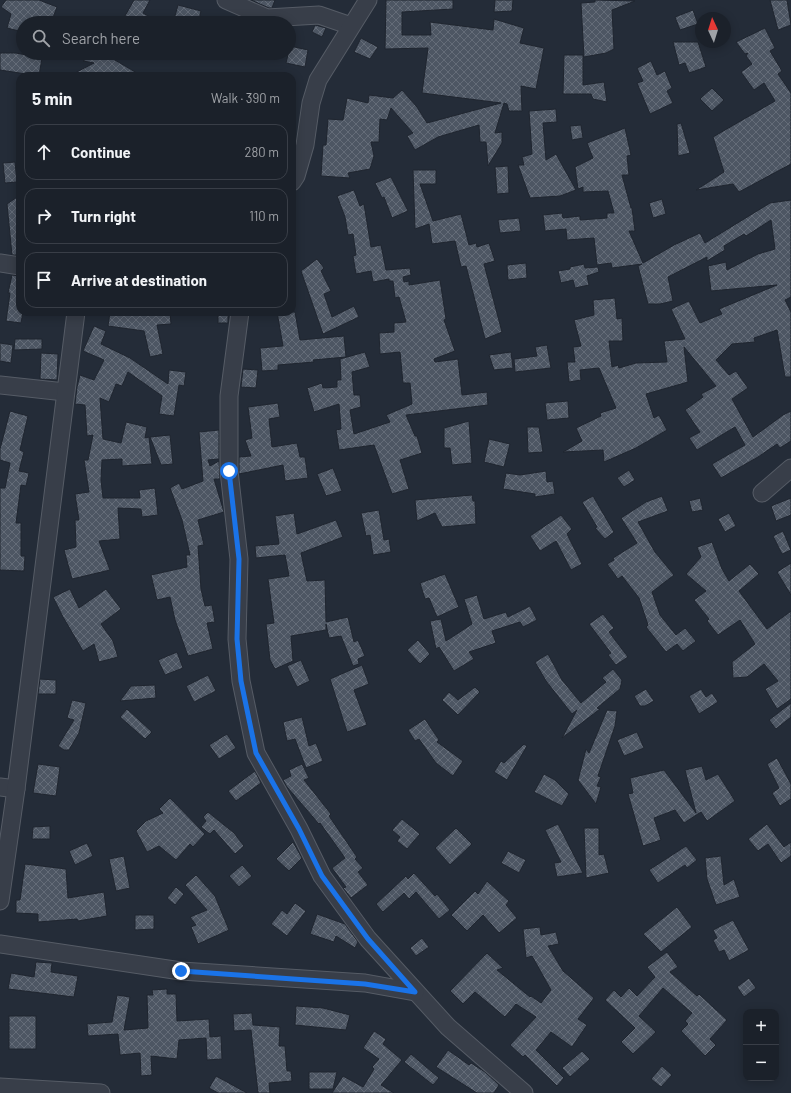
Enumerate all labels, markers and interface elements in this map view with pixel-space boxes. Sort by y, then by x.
north arrow [695,12,731,48]
search box [16,16,296,60]
icon: search [30,27,52,49]
text: Search here [62,29,140,47]
text: 5 min [32,88,72,108]
text: Walk · 390 m [211,90,280,106]
icon: ahead [33,141,55,163]
text: Continue [71,143,131,161]
text: 280 m [245,144,279,160]
icon: right [33,205,55,227]
text: Turn right [71,207,136,225]
text: 110 m [249,208,279,224]
icon: arrive [33,269,55,291]
text: Arrive at destination [71,271,207,289]
route start [220,462,238,480]
route end [172,962,190,980]
map controls [743,1009,779,1081]
button: + [743,1009,779,1045]
button: − [743,1045,779,1081]

